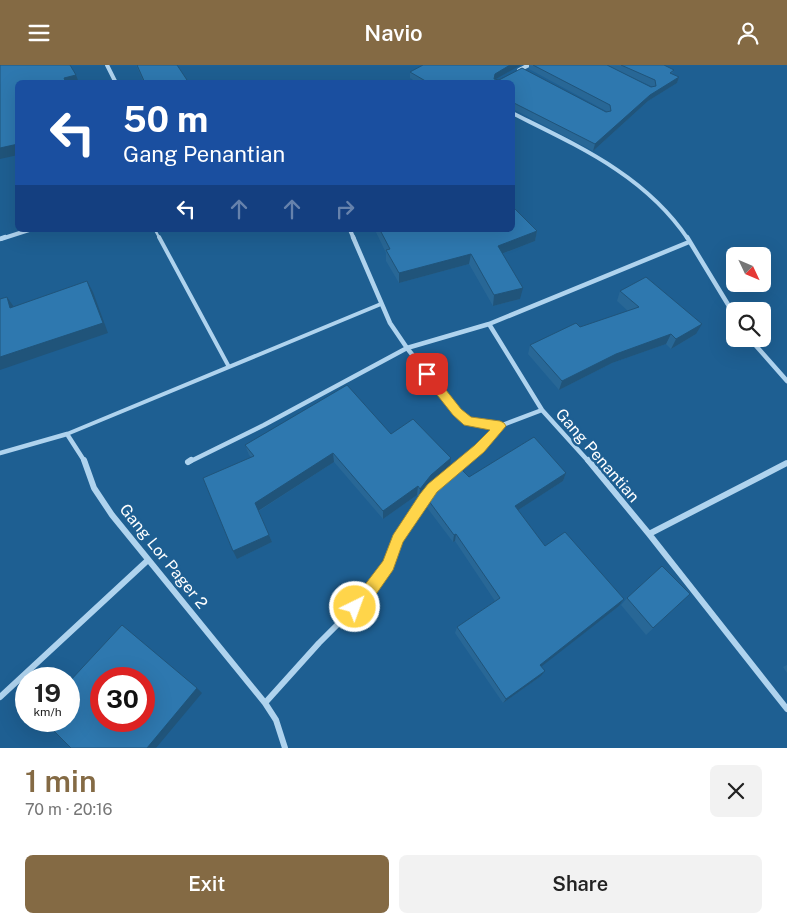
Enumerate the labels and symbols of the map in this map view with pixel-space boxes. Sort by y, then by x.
north arrow [726,247,771,293]
pin [406,353,448,395]
street label: Gang Penantian [552,405,643,506]
street label: Gang Lor Pager 2 [116,500,212,612]
position arrow [328,580,380,632]
speed limit sign: 30 [90,667,155,732]

